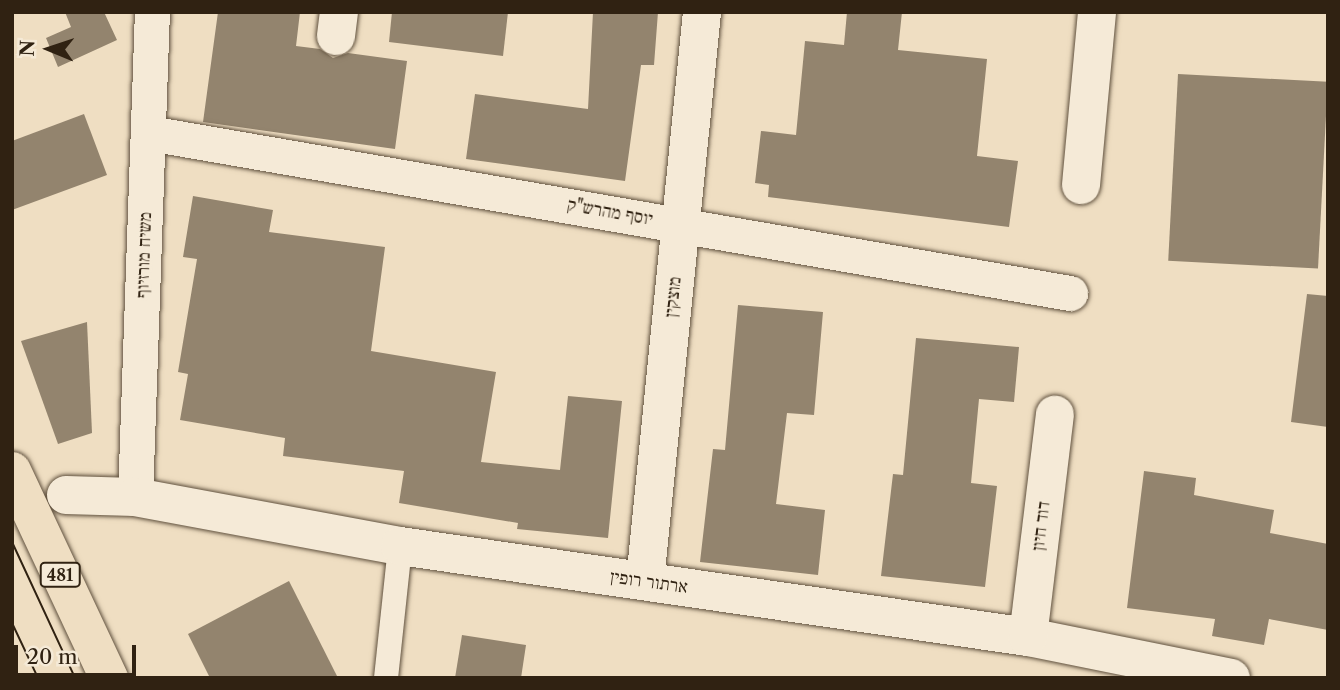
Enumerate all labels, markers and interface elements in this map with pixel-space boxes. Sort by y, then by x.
north arrow [14,14,84,84]
text: N [16,40,39,57]
street label: יוסף מהרש"ק [565,194,655,230]
street label: משיח מורזיוף [132,212,156,298]
street label: מוצקין [660,276,686,318]
street label: דוד חיון [1027,500,1055,552]
road number: 481 [39,562,81,588]
street label: ארתור רופין [609,566,689,598]
scale bar [18,630,140,674]
text: 20 m [27,644,78,669]

